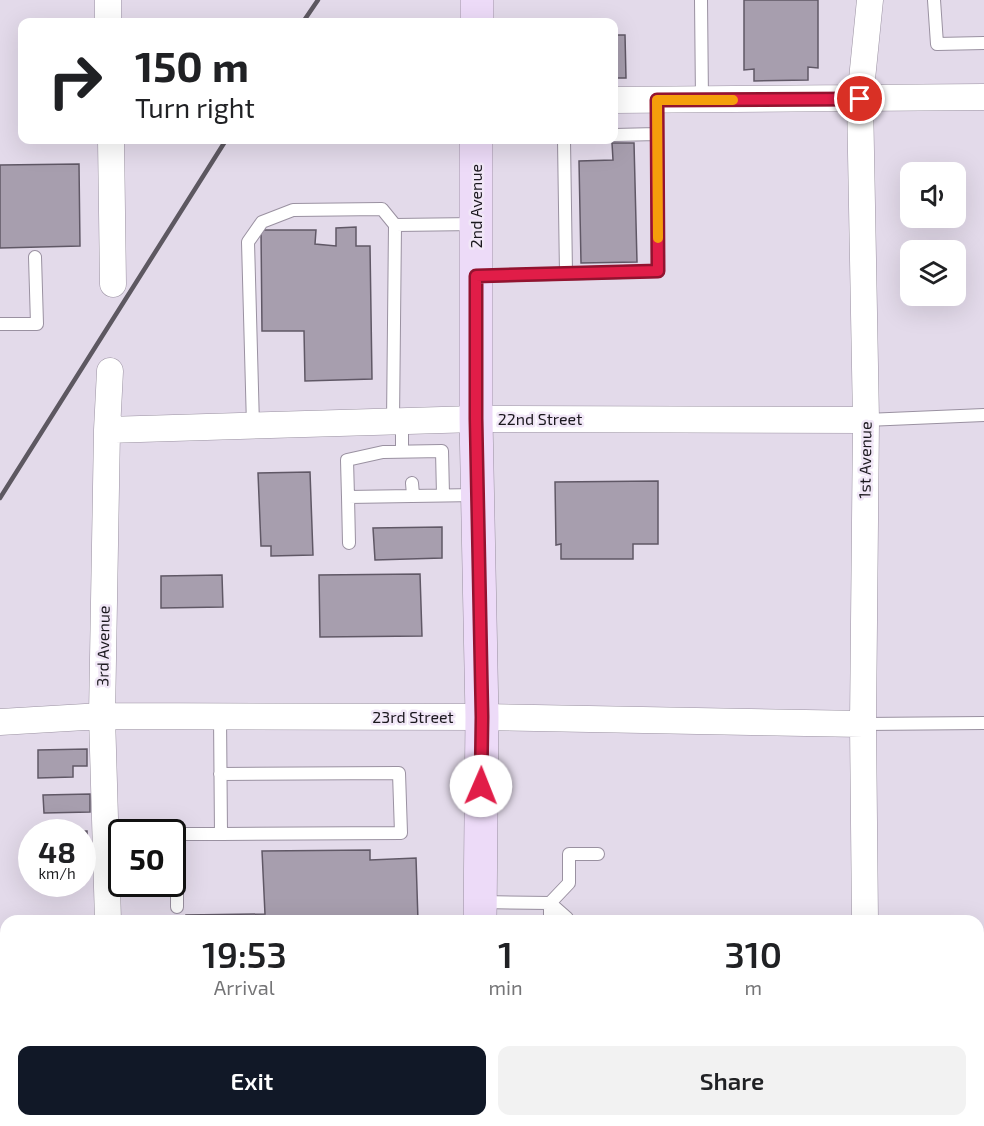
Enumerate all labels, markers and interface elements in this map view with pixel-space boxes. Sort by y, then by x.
text: 150 m [135,40,249,90]
icon: right [36,42,114,120]
pin [834,73,885,124]
icon: arrive [843,82,876,115]
text: Turn right [135,91,255,123]
map controls [900,162,966,306]
button: sound [900,162,966,228]
street label: 2nd Avenue [466,164,485,248]
button: layers [900,240,966,306]
street label: 22nd Street [498,409,582,428]
street label: 1st Avenue [854,421,875,499]
street label: 3rd Avenue [92,605,113,687]
street label: 23rd Street [372,707,454,726]
position arrow [449,754,513,818]
speed limit sign: 50 [108,819,186,897]
text: 48 [38,833,76,869]
text: km/h [38,864,76,882]
text: 19:53 [202,932,287,975]
text: 1 [498,932,513,975]
text: 310 [725,932,782,975]
text: Arrival [214,975,275,999]
text: min [489,975,523,999]
text: m [745,975,762,999]
button: Exit [18,1046,486,1115]
button: Share [498,1046,966,1115]

